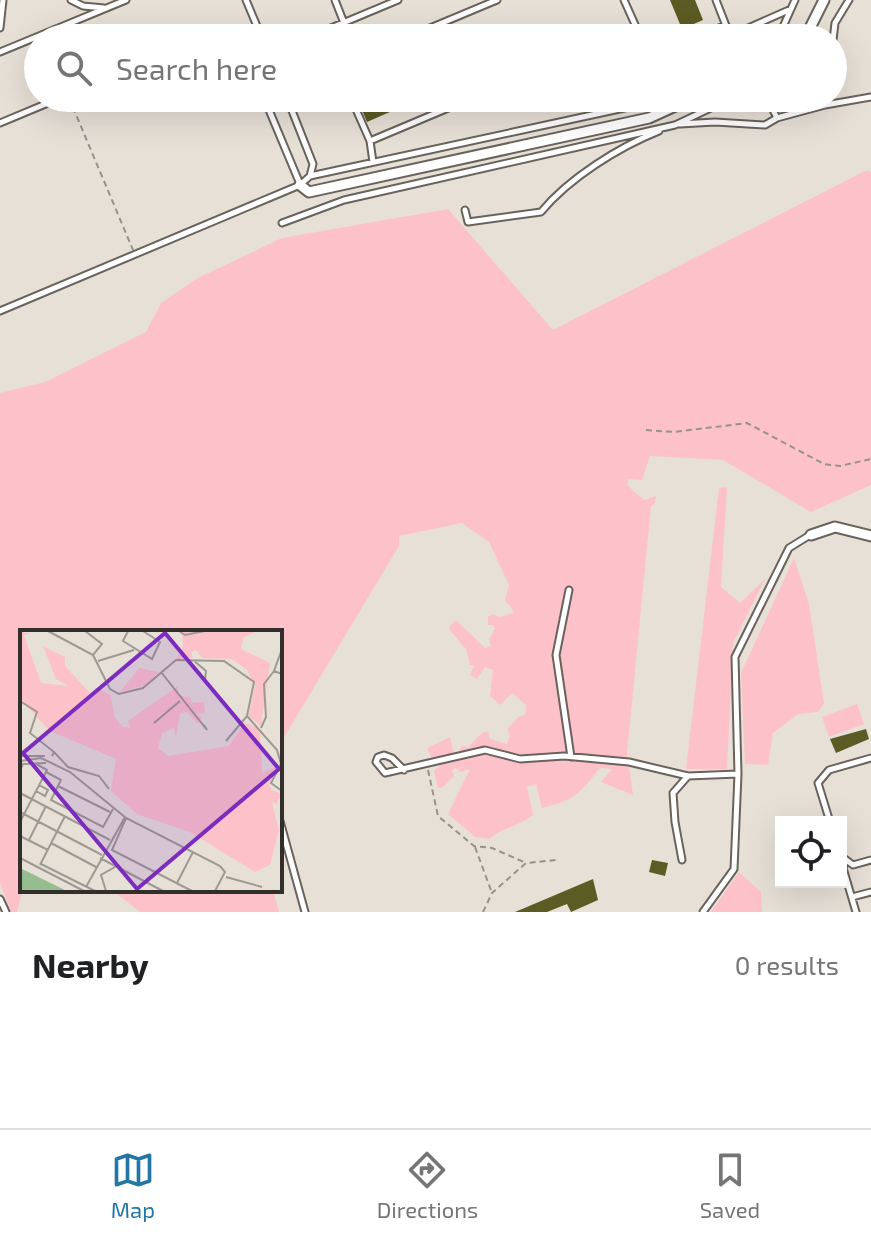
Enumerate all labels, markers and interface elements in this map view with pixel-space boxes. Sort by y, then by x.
search box [24,24,847,112]
icon: search [52,46,96,90]
text: Search here [116,50,277,86]
inset map [20,630,282,892]
map controls [775,816,847,888]
button: locate [775,816,847,888]
text: Nearby [32,944,149,985]
text: 0 results [735,949,839,980]
tab: Map [111,1148,155,1222]
tab: Directions [377,1148,478,1222]
tab: Saved [700,1148,760,1222]

